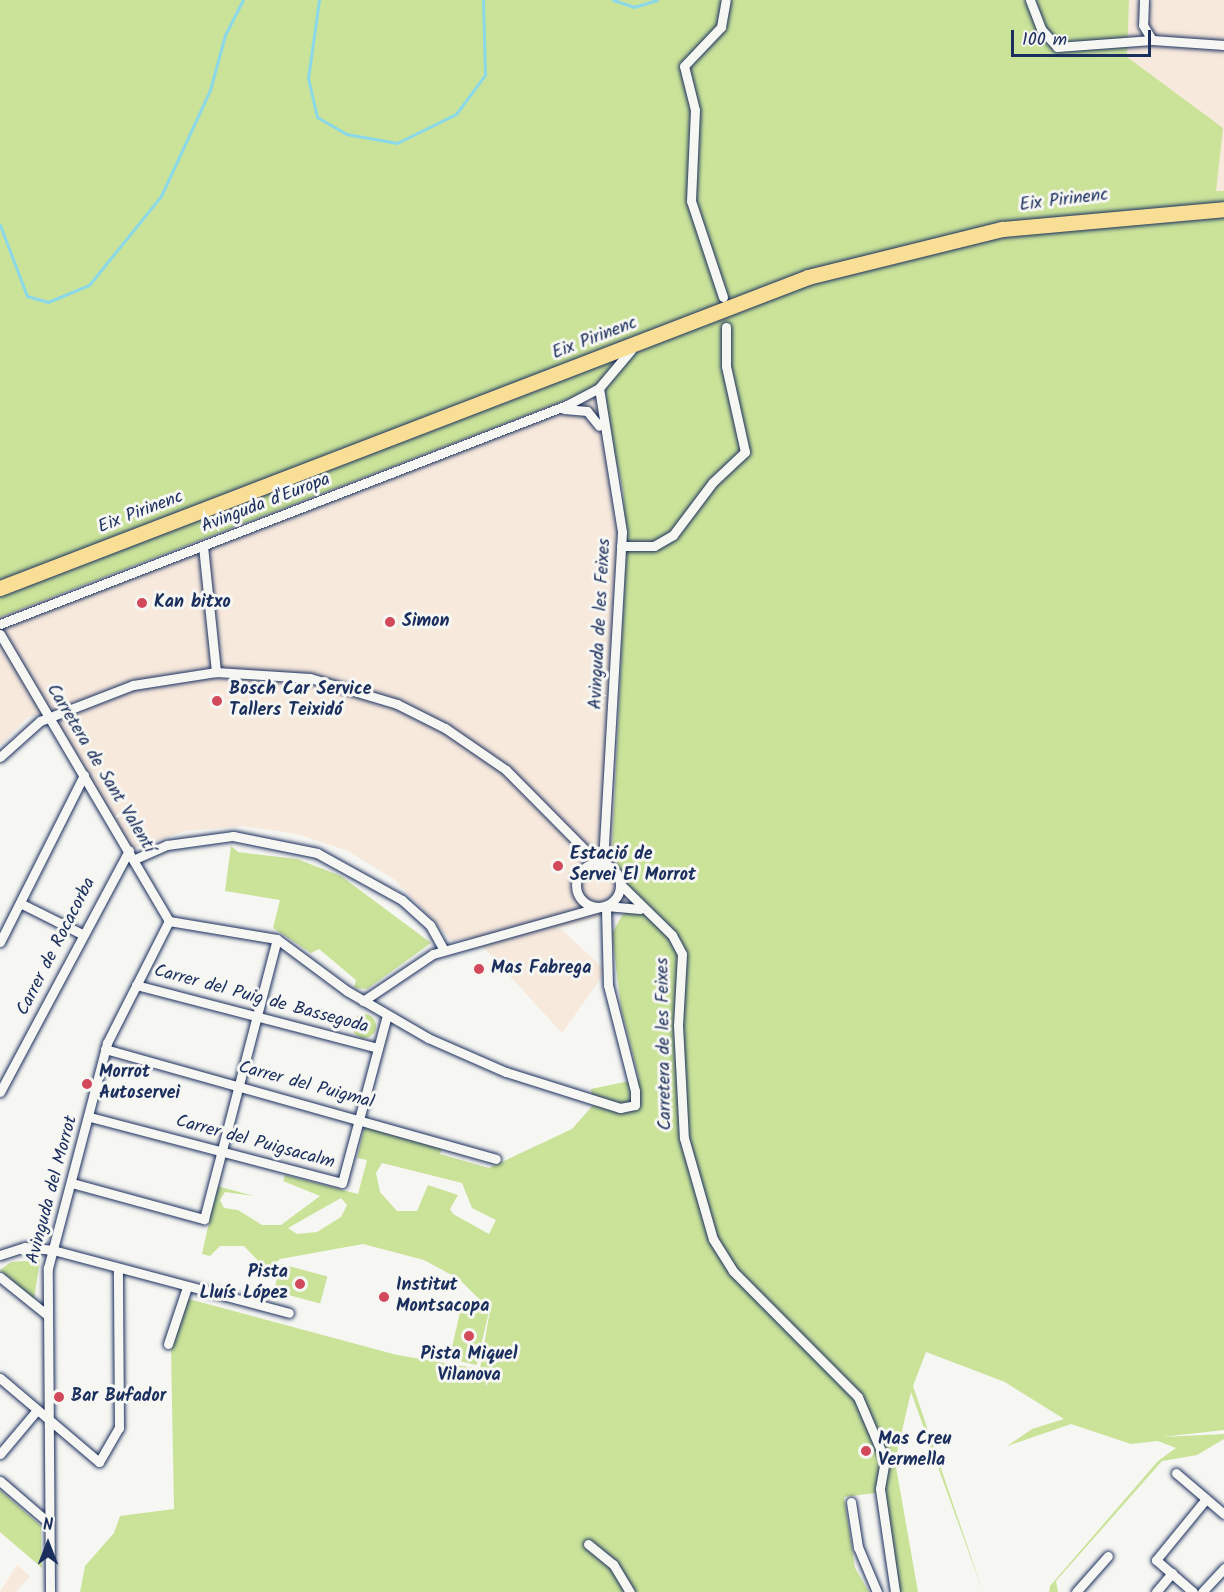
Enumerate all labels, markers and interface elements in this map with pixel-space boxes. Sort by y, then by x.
scale bar [1014,18,1154,56]
text: 100 m [1022,26,1067,55]
street label: Eix Pirinenc [1018,185,1110,217]
street label: Eix Pirinenc [549,313,641,365]
street label: Avinguda d'Europa [199,470,333,538]
street label: Eix Pirinenc [95,487,187,539]
street label: Avinguda de les Feixes [586,538,616,710]
place label: Kan bitxo [154,592,231,614]
marker: Kan bitxo [135,596,149,610]
place label: Simon [402,611,450,633]
marker: Simon [383,615,397,629]
place label: Bosch Car Service Tallers Teixidó [229,680,372,722]
street label: Carretera de Sant Valentí [41,681,159,857]
marker: Bosch Car Service Tallers Teixidó [210,694,224,708]
place label: Estació de Servei El Morrot [570,845,696,888]
marker: Estació de Servei El Morrot [551,859,565,873]
street label: Carrer de Rocacorba [13,874,101,1020]
street label: Carretera de les Feixes [653,957,677,1131]
place label: Mas Fabrega [491,958,591,980]
street label: Carrer del Puig de Bassegoda [151,961,371,1039]
marker: Mas Fabrega [472,962,486,976]
street label: Carrer del Puigmal [236,1058,376,1114]
place label: Morrot Autoservei [99,1063,180,1106]
marker: Morrot Autoservei [80,1077,94,1091]
street label: Carrer del Puigsacalm [173,1111,337,1175]
street label: Avinguda del Morrot [23,1114,83,1266]
place label: Pista Lluís López [200,1263,288,1306]
place label: Institut Montsacopa [396,1276,489,1318]
marker: Pista Lluís López [293,1277,307,1291]
marker: Institut Montsacopa [377,1290,391,1304]
marker: Pista Miquel Vilanova [462,1329,476,1343]
place label: Pista Miquel Vilanova [420,1345,518,1388]
place label: Bar Bufador [71,1386,166,1408]
marker: Bar Bufador [52,1390,66,1404]
place label: Mas Creu Vermella [878,1430,951,1472]
marker: Mas Creu Vermella [859,1444,873,1458]
text: N [43,1513,53,1538]
north arrow [18,1514,78,1574]

